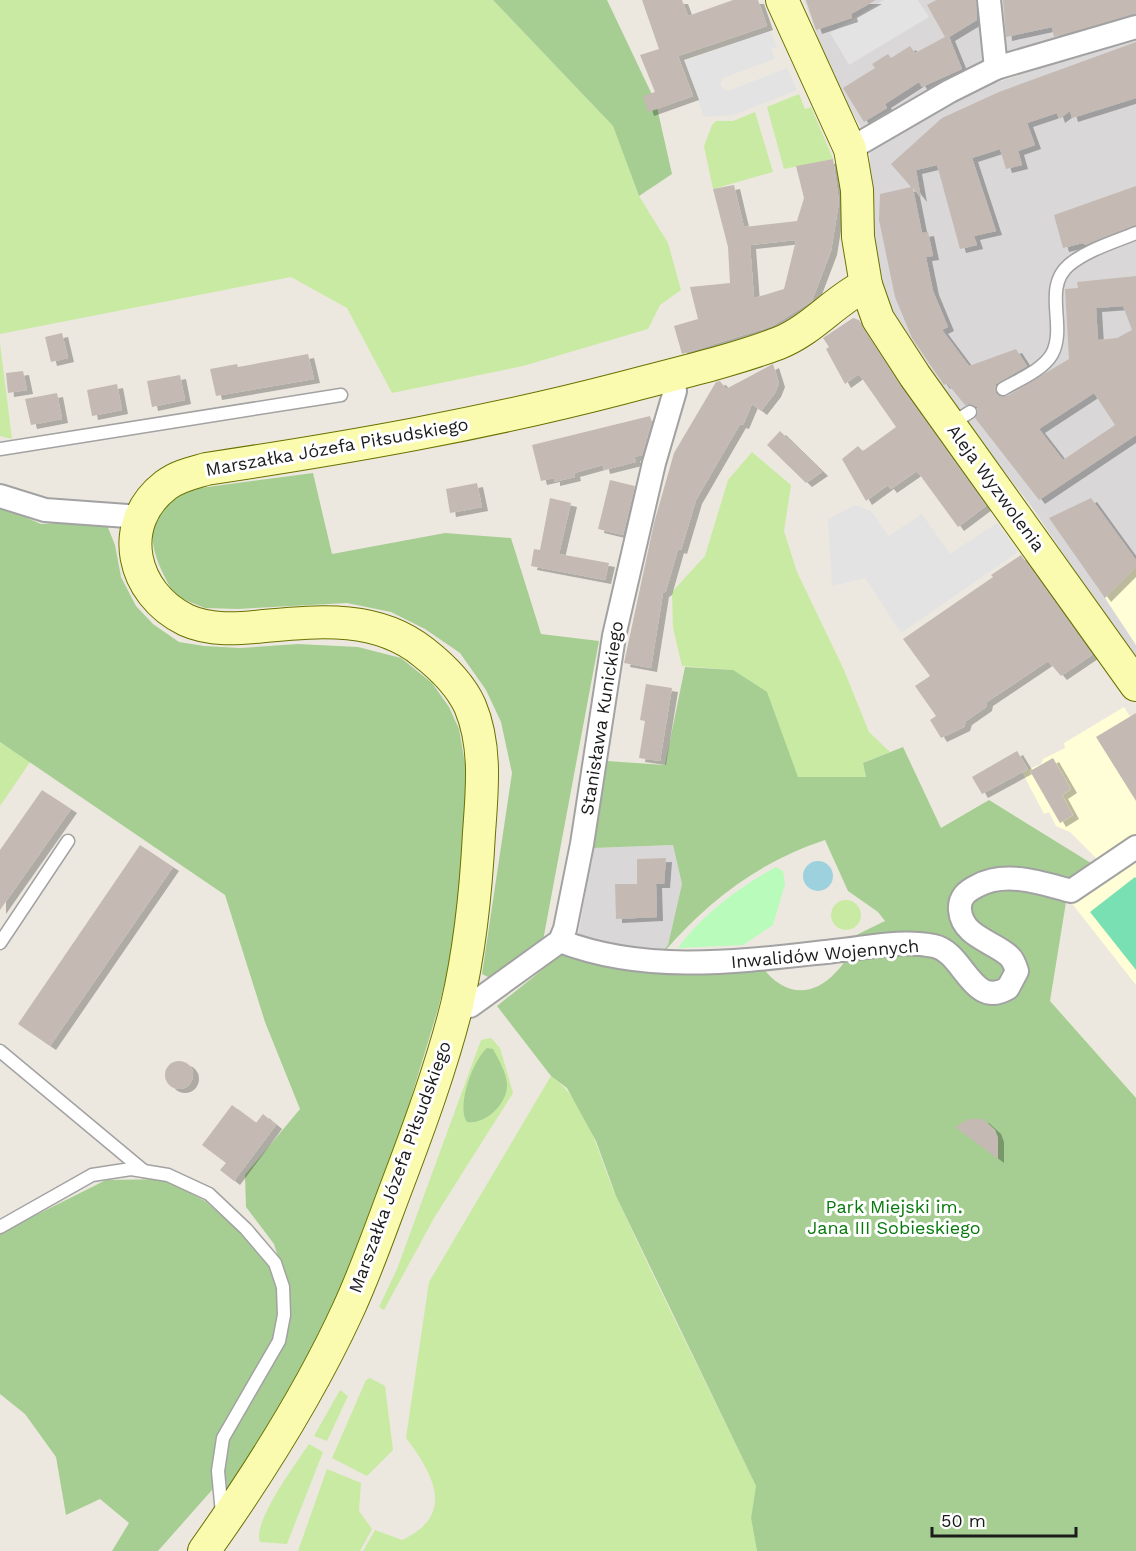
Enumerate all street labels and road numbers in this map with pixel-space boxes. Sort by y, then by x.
street label: Marszałka Józefa Piłsudskiego [204,413,470,480]
street label: Aleja Wyzwolenia [943,420,1050,555]
street label: Stanisława Kunickiego [576,619,627,817]
street label: Inwalidów Wojennych [730,935,920,972]
street label: Marszałka Józefa Piłsudskiego [344,1038,455,1296]

